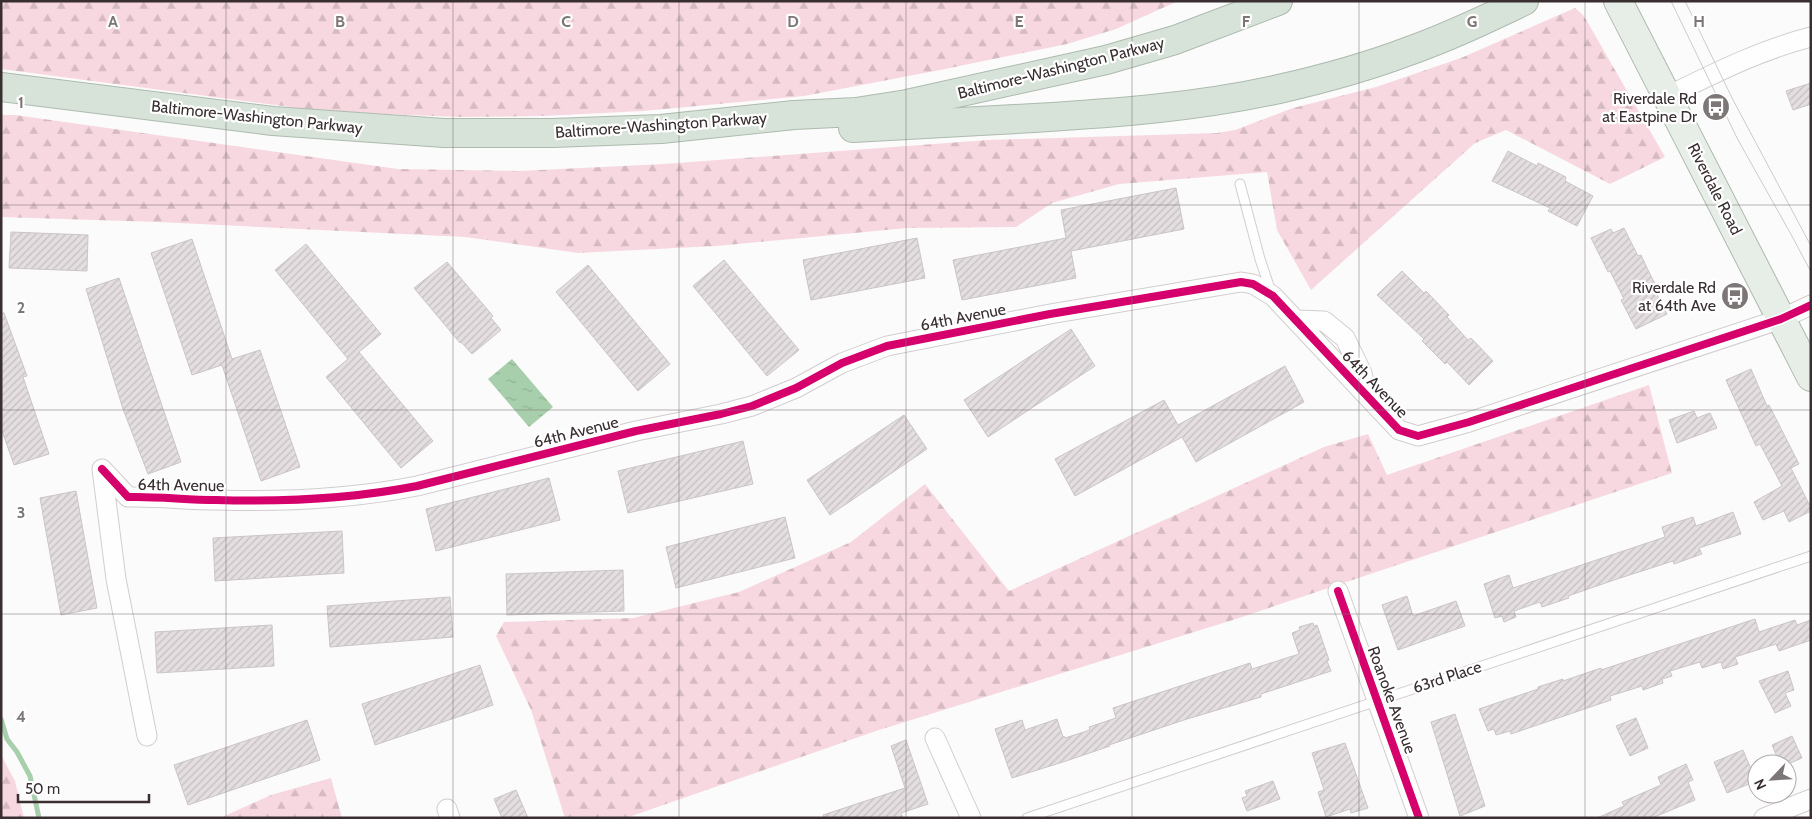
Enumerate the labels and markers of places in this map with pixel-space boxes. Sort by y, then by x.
place label: Riverdale Rd at Eastpine Dr [1602,89,1698,126]
bus stop icon: Riverdale Rd at Eastpine Dr [1701,92,1731,122]
place label: Riverdale Rd at 64th Ave [1632,278,1716,315]
bus stop icon: Riverdale Rd at 64th Ave [1720,281,1750,311]

